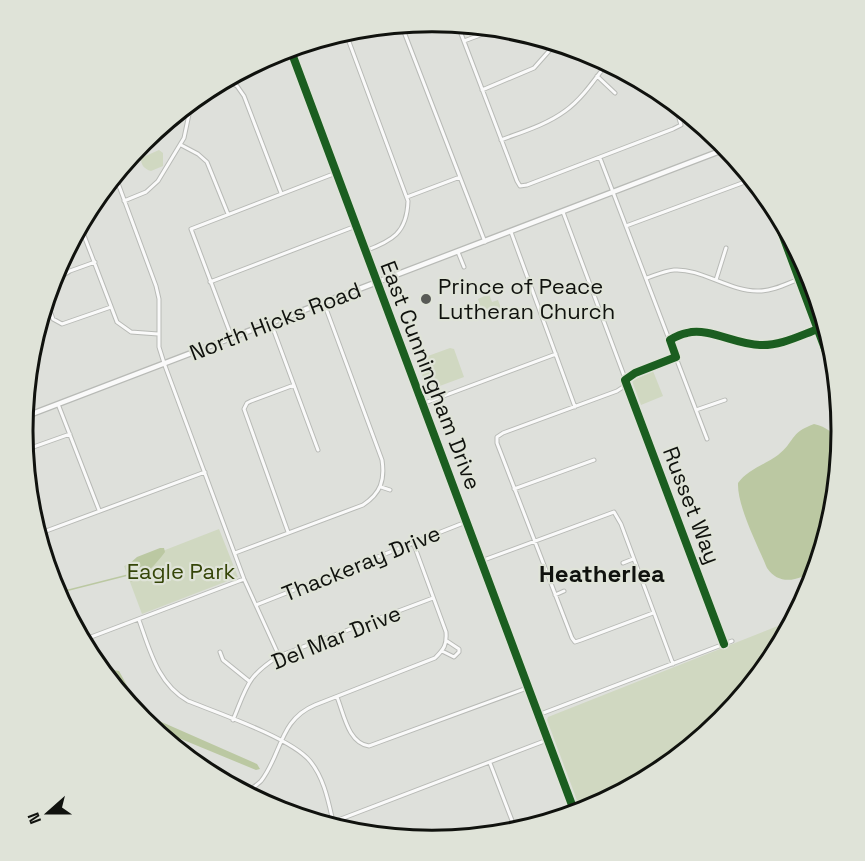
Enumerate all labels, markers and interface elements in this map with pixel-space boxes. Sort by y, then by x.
street label: East Cunningham Drive [374,257,488,493]
place label: Prince of Peace Lutheran Church [438,272,615,325]
street label: North Hicks Road [185,275,365,367]
marker: Prince of Peace Lutheran Church [419,292,433,306]
street label: Russet Way [657,442,727,568]
street label: Thackeray Drive [278,518,444,608]
park label: Eagle Park [127,557,236,585]
district label: Heatherlea [539,558,665,589]
street label: Del Mar Drive [267,598,405,676]
north arrow [18,783,78,843]
text: N [23,809,46,827]

